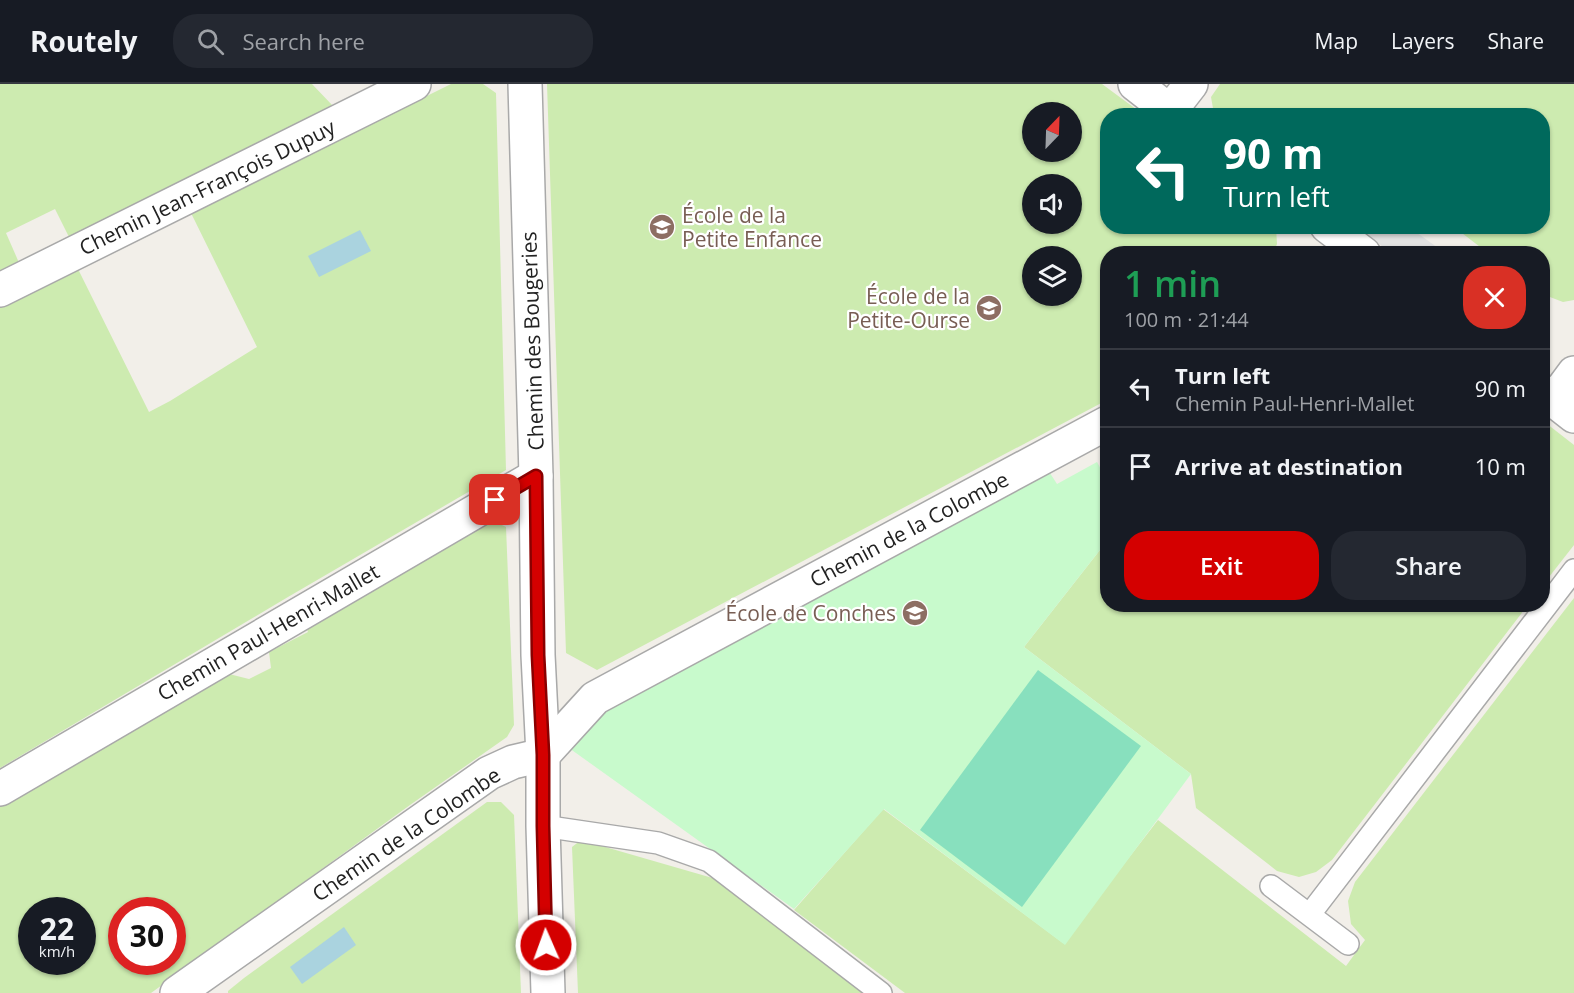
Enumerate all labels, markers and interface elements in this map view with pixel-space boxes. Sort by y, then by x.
search box [173,14,593,68]
text: Routely [30,22,137,60]
icon: search [194,25,227,58]
text: Search here [242,26,365,56]
text: Map [1315,27,1358,55]
text: Layers [1391,27,1455,55]
text: Share [1488,27,1544,55]
north arrow [1022,102,1082,162]
map controls [1022,102,1082,306]
street label: Chemin Jean-François Dupuy [74,113,340,261]
text: 90 m [1223,124,1323,181]
icon: left [1124,132,1202,210]
button: sound [1022,174,1082,234]
text: Turn left [1223,178,1330,215]
place label: École de la Petite Enfance [682,201,822,253]
school or university icon: École de la Petite Enfance [647,212,677,242]
street label: Chemin des Bougeries [514,231,550,451]
button: layers [1022,246,1082,306]
text: 1 min [1124,259,1221,308]
button: close [1463,266,1526,329]
place label: École de la Petite-Ourse [847,282,970,334]
school or university icon: École de la Petite-Ourse [974,293,1004,323]
text: 100 m · 21:44 [1124,306,1249,333]
text: Turn left [1175,360,1270,390]
icon: left [1124,372,1157,405]
text: 90 m [1475,373,1526,403]
text: Chemin Paul-Henri-Mallet [1175,390,1414,417]
icon: arrive [1124,450,1157,483]
text: Arrive at destination [1175,451,1403,481]
text: 10 m [1475,451,1526,481]
street label: Chemin de la Colombe [805,465,1013,593]
pin [469,474,520,525]
icon: arrive [478,483,511,516]
button: Exit [1124,531,1319,600]
button: Share [1331,531,1526,600]
street label: Chemin Paul-Henri-Mallet [152,557,384,707]
school or university icon: École de Conches [900,598,930,628]
place label: École de Conches [726,599,896,627]
street label: Chemin de la Colombe [306,760,506,908]
speed limit sign: 30 [108,897,186,975]
text: 22 [40,908,74,949]
position arrow [514,913,578,977]
text: km/h [39,941,75,961]

